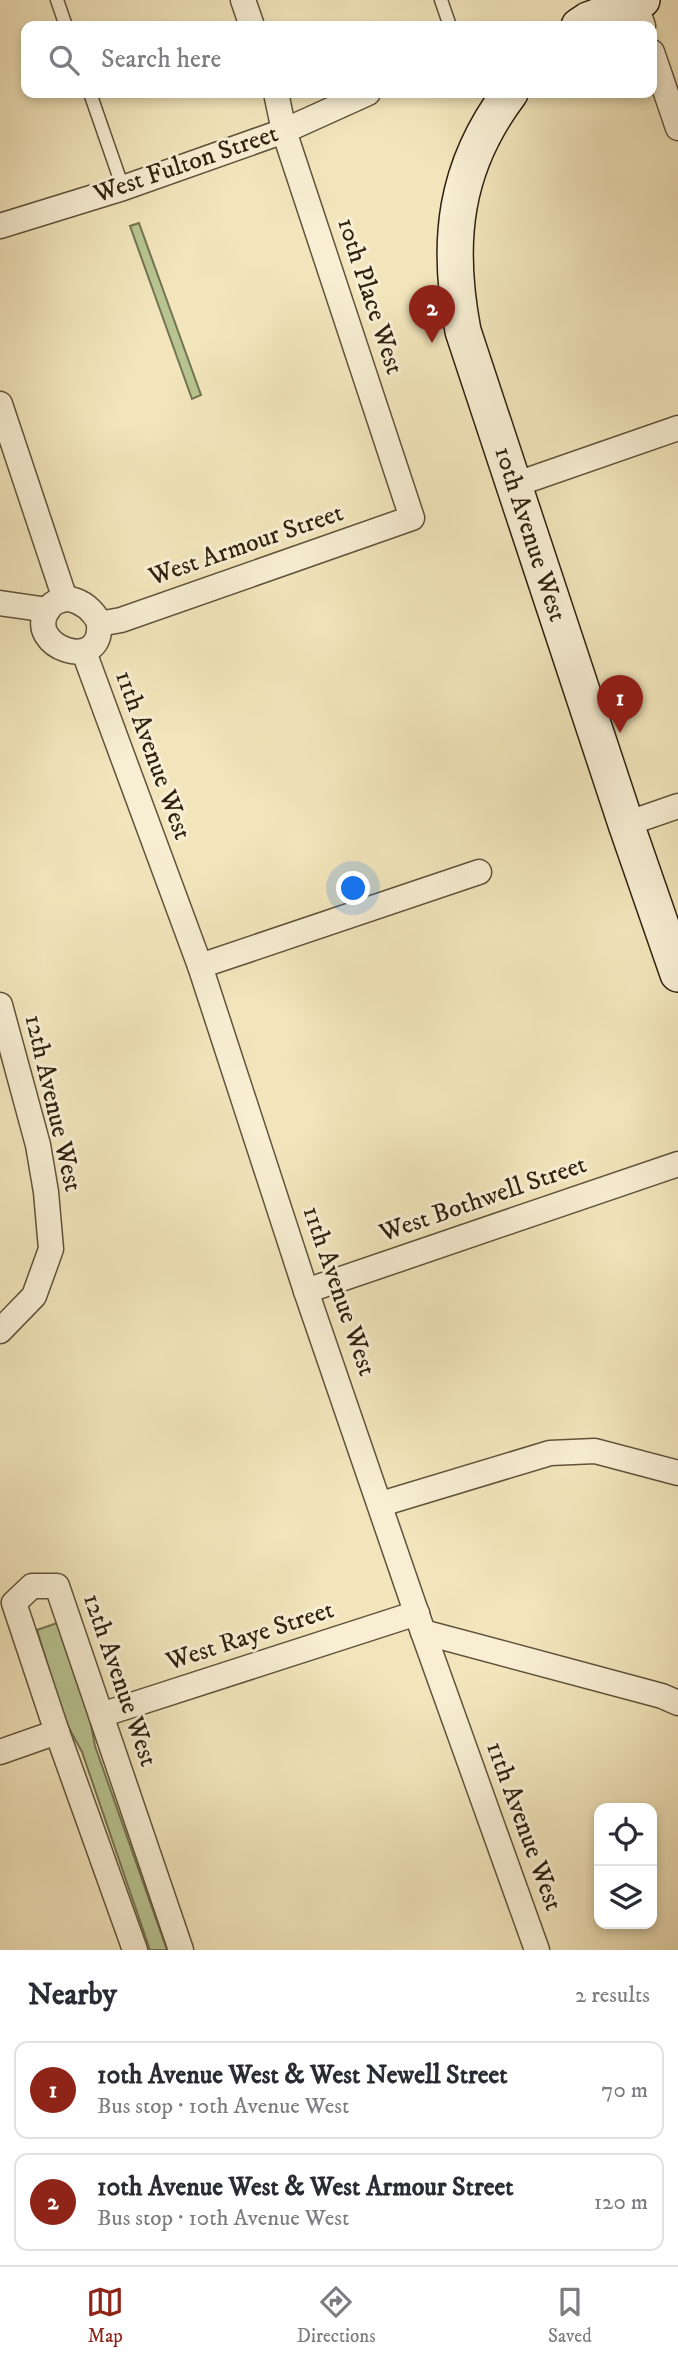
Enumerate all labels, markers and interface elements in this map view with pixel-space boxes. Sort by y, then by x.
search box [21,21,657,98]
icon: search [45,41,83,79]
text: Search here [101,43,221,76]
street label: West Fulton Street [88,117,283,211]
street label: 10th Place West [329,214,411,378]
pin: 2 [409,285,455,343]
street label: 10th Avenue West [486,442,574,626]
street label: West Armour Street [143,496,348,594]
street label: 11th Avenue West [107,666,199,844]
pin: 1 [597,675,643,733]
your location [336,871,370,905]
street label: 12th Avenue West [17,1011,89,1195]
street label: West Bothwell Street [374,1148,591,1250]
street label: 11th Avenue West [294,1202,384,1380]
street label: 12th Avenue West [75,1589,165,1771]
street label: West Raye Street [161,1593,338,1679]
street label: 11th Avenue West [478,1737,570,1915]
map controls [594,1803,657,1929]
button: locate [594,1803,657,1866]
button: layers [594,1866,657,1929]
text: Nearby [28,1977,117,2014]
text: 2 results [575,1981,650,2010]
text: 10th Avenue West & West Newell Street [97,2059,508,2092]
text: 1 [49,2076,57,2105]
text: 70 m [601,2076,648,2105]
text: Bus stop · 10th Avenue West [97,2092,349,2121]
text: 10th Avenue West & West Armour Street [97,2171,514,2204]
text: 2 [47,2188,59,2217]
text: 120 m [594,2188,648,2217]
text: Bus stop · 10th Avenue West [97,2204,349,2233]
tab: Map [86,2283,124,2348]
tab: Directions [297,2283,376,2348]
tab: Saved [548,2283,592,2348]

